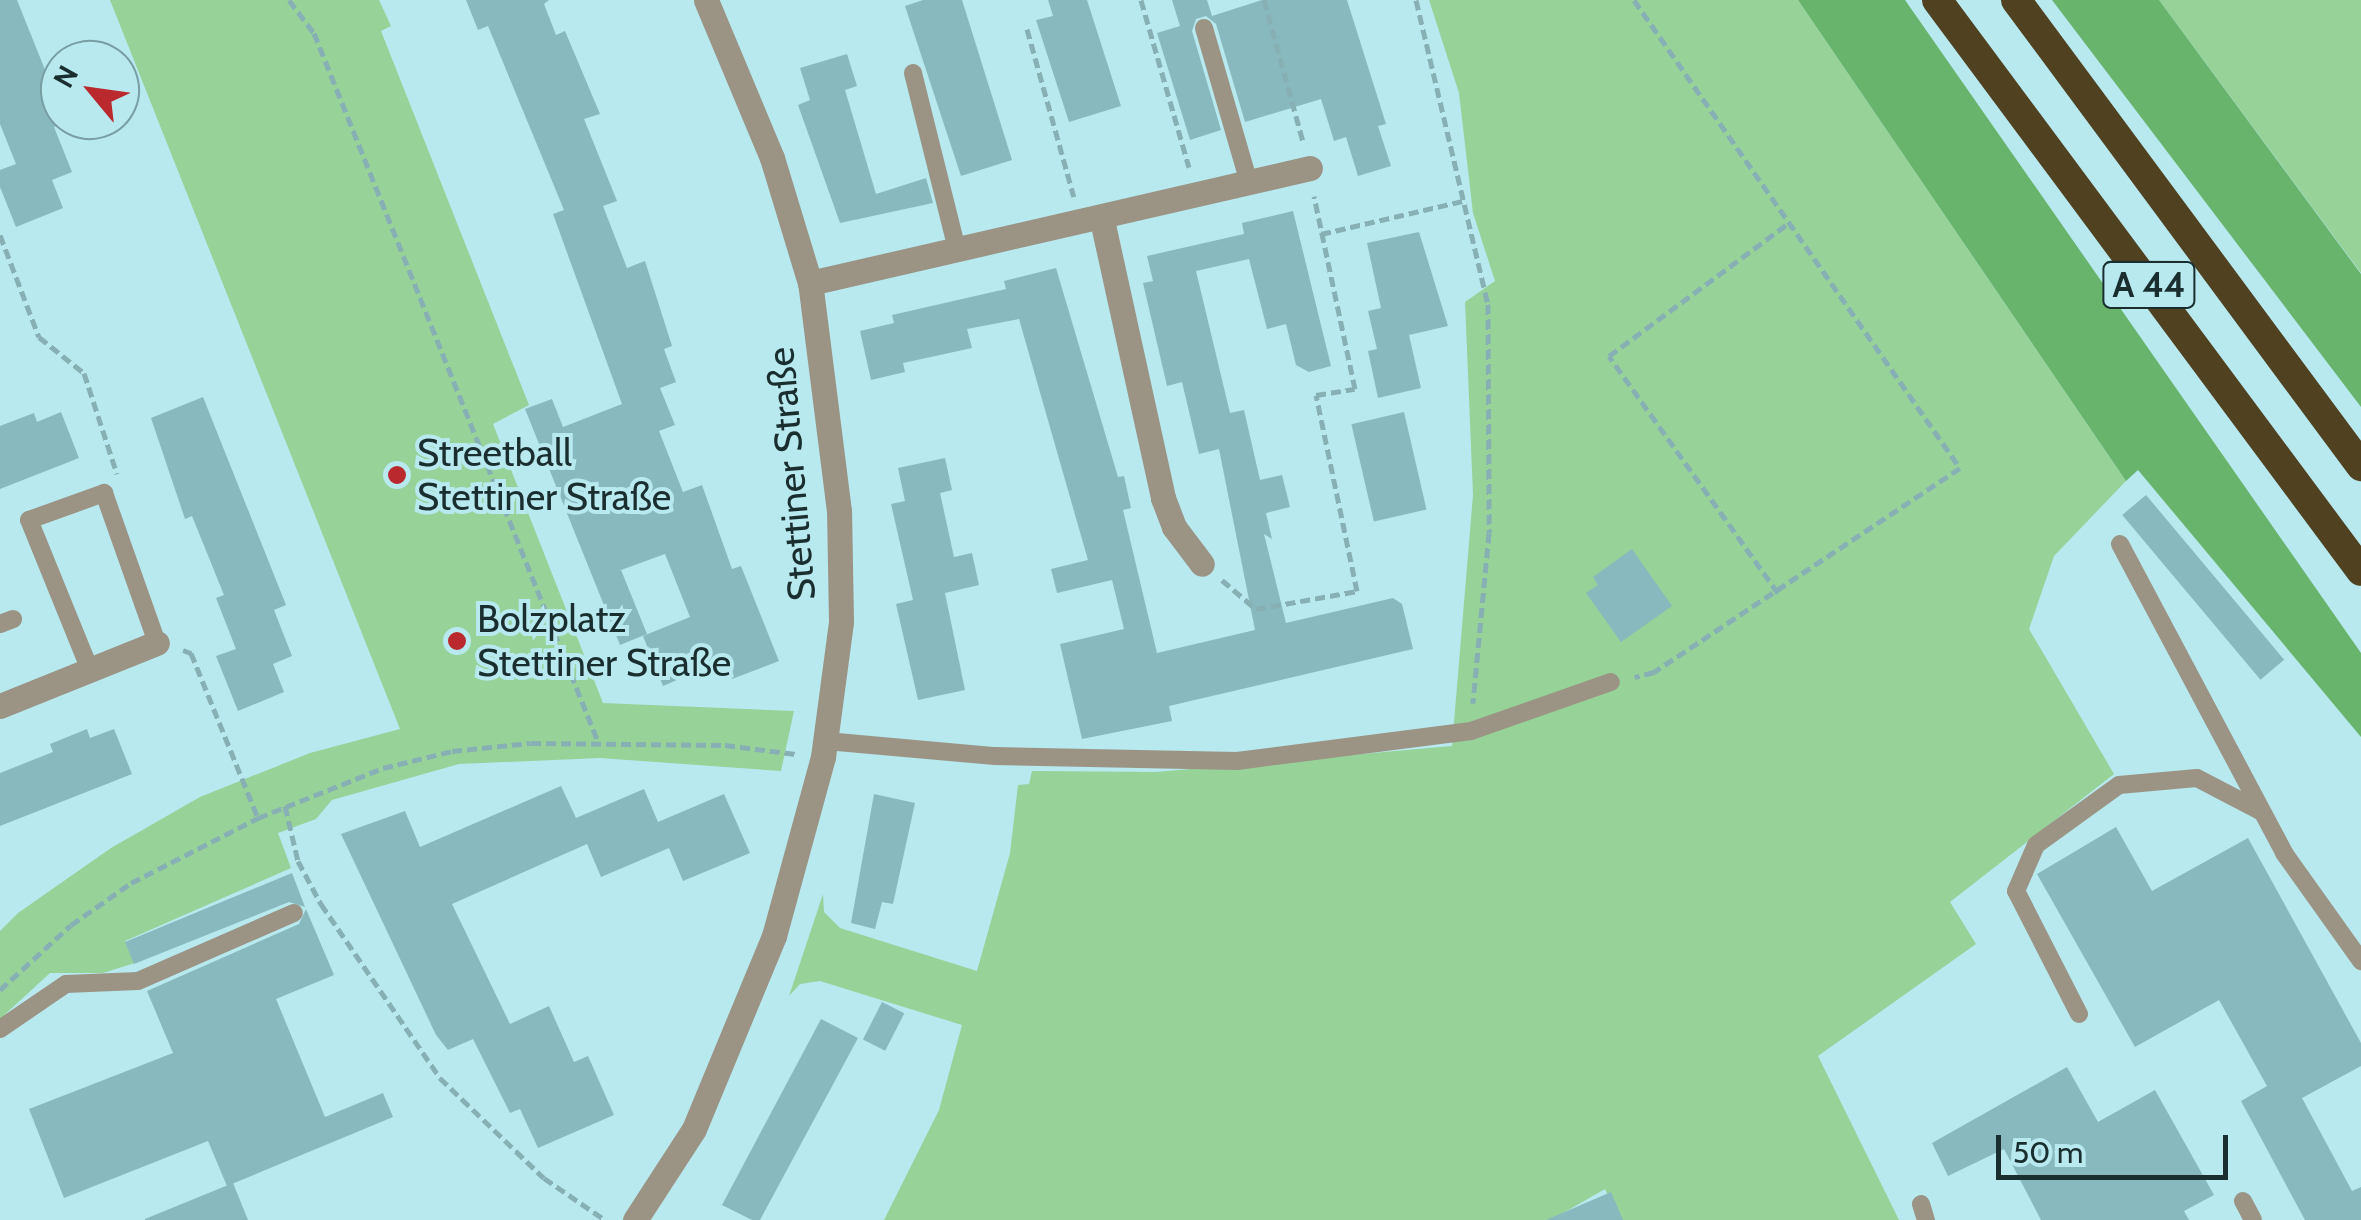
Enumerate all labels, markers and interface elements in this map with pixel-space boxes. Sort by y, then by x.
north arrow [40,40,140,140]
text: N [46,60,85,93]
road number: A 44 [2102,255,2196,315]
street label: Stettiner Straße [757,345,825,603]
place label: Streetball Stettiner Straße [417,430,671,520]
marker: Streetball Stettiner Straße [386,464,408,486]
place label: Bolzplatz Stettiner Straße [477,596,731,686]
marker: Bolzplatz Stettiner Straße [446,630,468,652]
scale bar [2001,1115,2234,1177]
text: 50 m [2013,1134,2083,1171]

